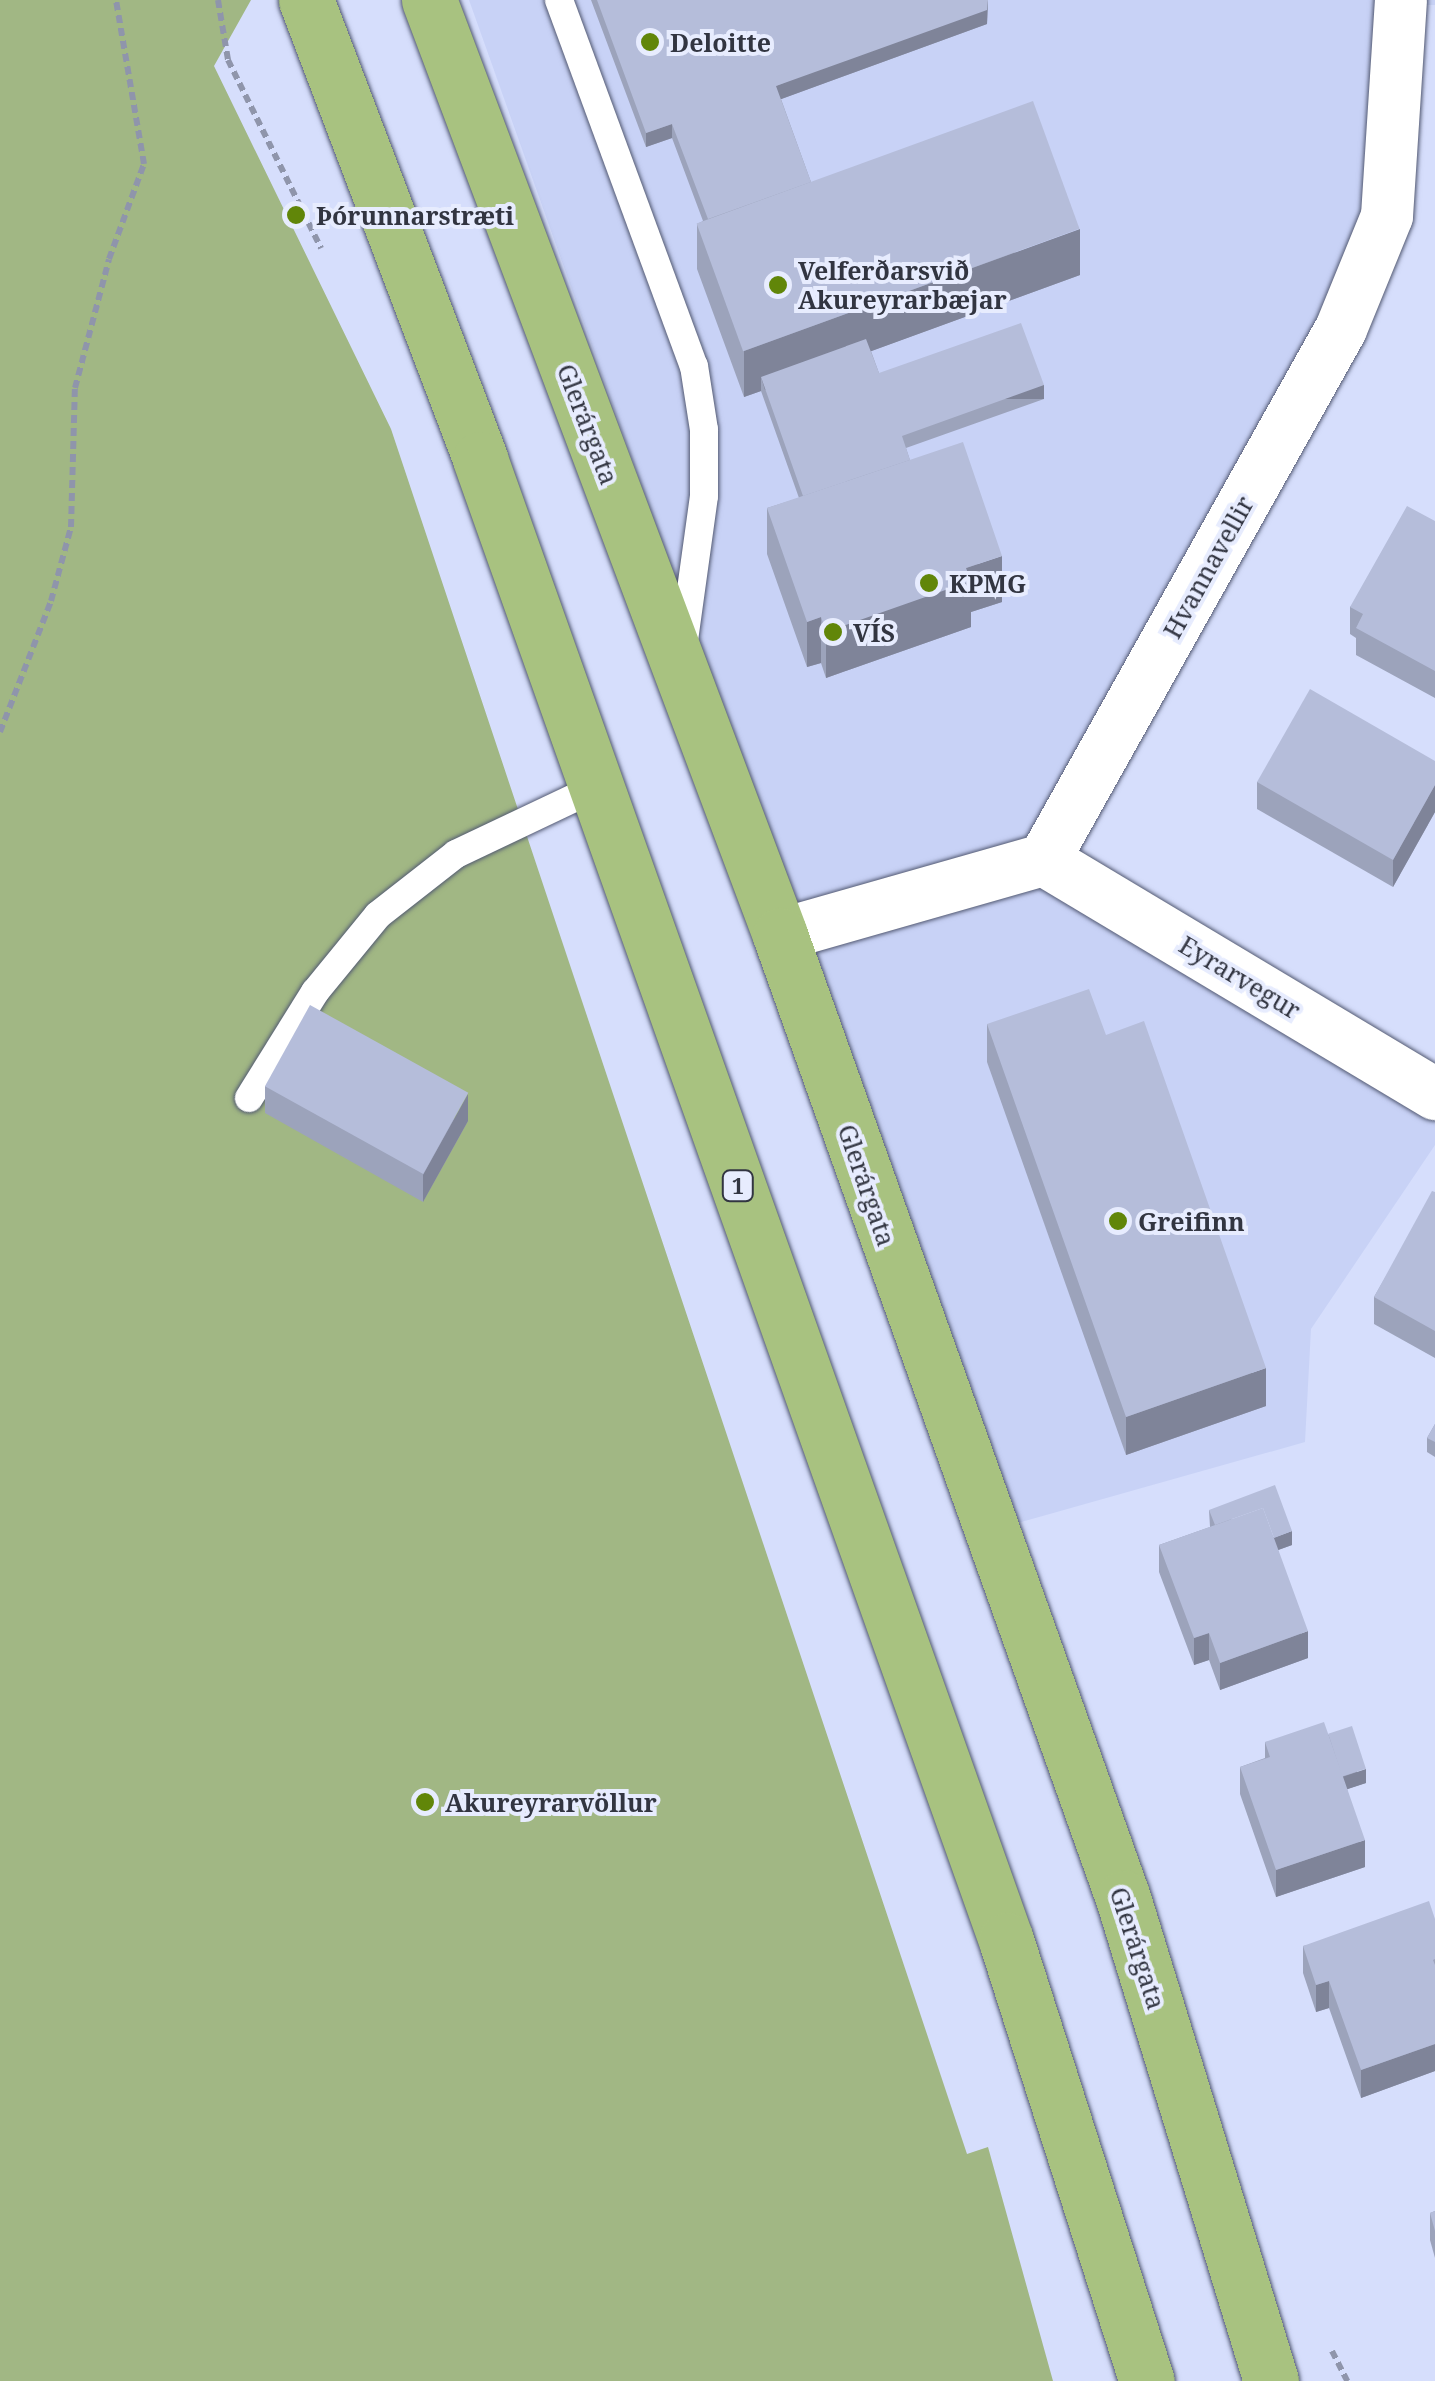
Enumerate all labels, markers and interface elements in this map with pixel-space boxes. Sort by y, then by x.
place label: Deloitte [670,27,771,57]
marker: Deloitte [639,31,661,53]
place label: Þórunnarstræti [316,200,514,230]
marker: Þórunnarstræti [285,204,307,226]
place label: Velferðarsvið Akureyrarbæjar [798,256,1007,315]
marker: Velferðarsvið Akureyrarbæjar [767,274,789,296]
street label: Glerárgata [551,360,625,488]
street label: Hvannavellir [1157,491,1259,643]
place label: KPMG [949,568,1026,598]
marker: KPMG [918,572,940,594]
place label: VÍS [853,617,895,647]
marker: VÍS [822,621,844,643]
street label: Eyrarvegur [1174,929,1306,1025]
street label: Glerárgata [832,1120,902,1250]
road number: 1 [720,1169,756,1203]
place label: Greifinn [1138,1206,1245,1236]
marker: Greifinn [1107,1210,1129,1232]
place label: Akureyrarvöllur [445,1787,657,1817]
marker: Akureyrarvöllur [414,1791,436,1813]
street label: Glerárgata [1104,1883,1172,2013]

